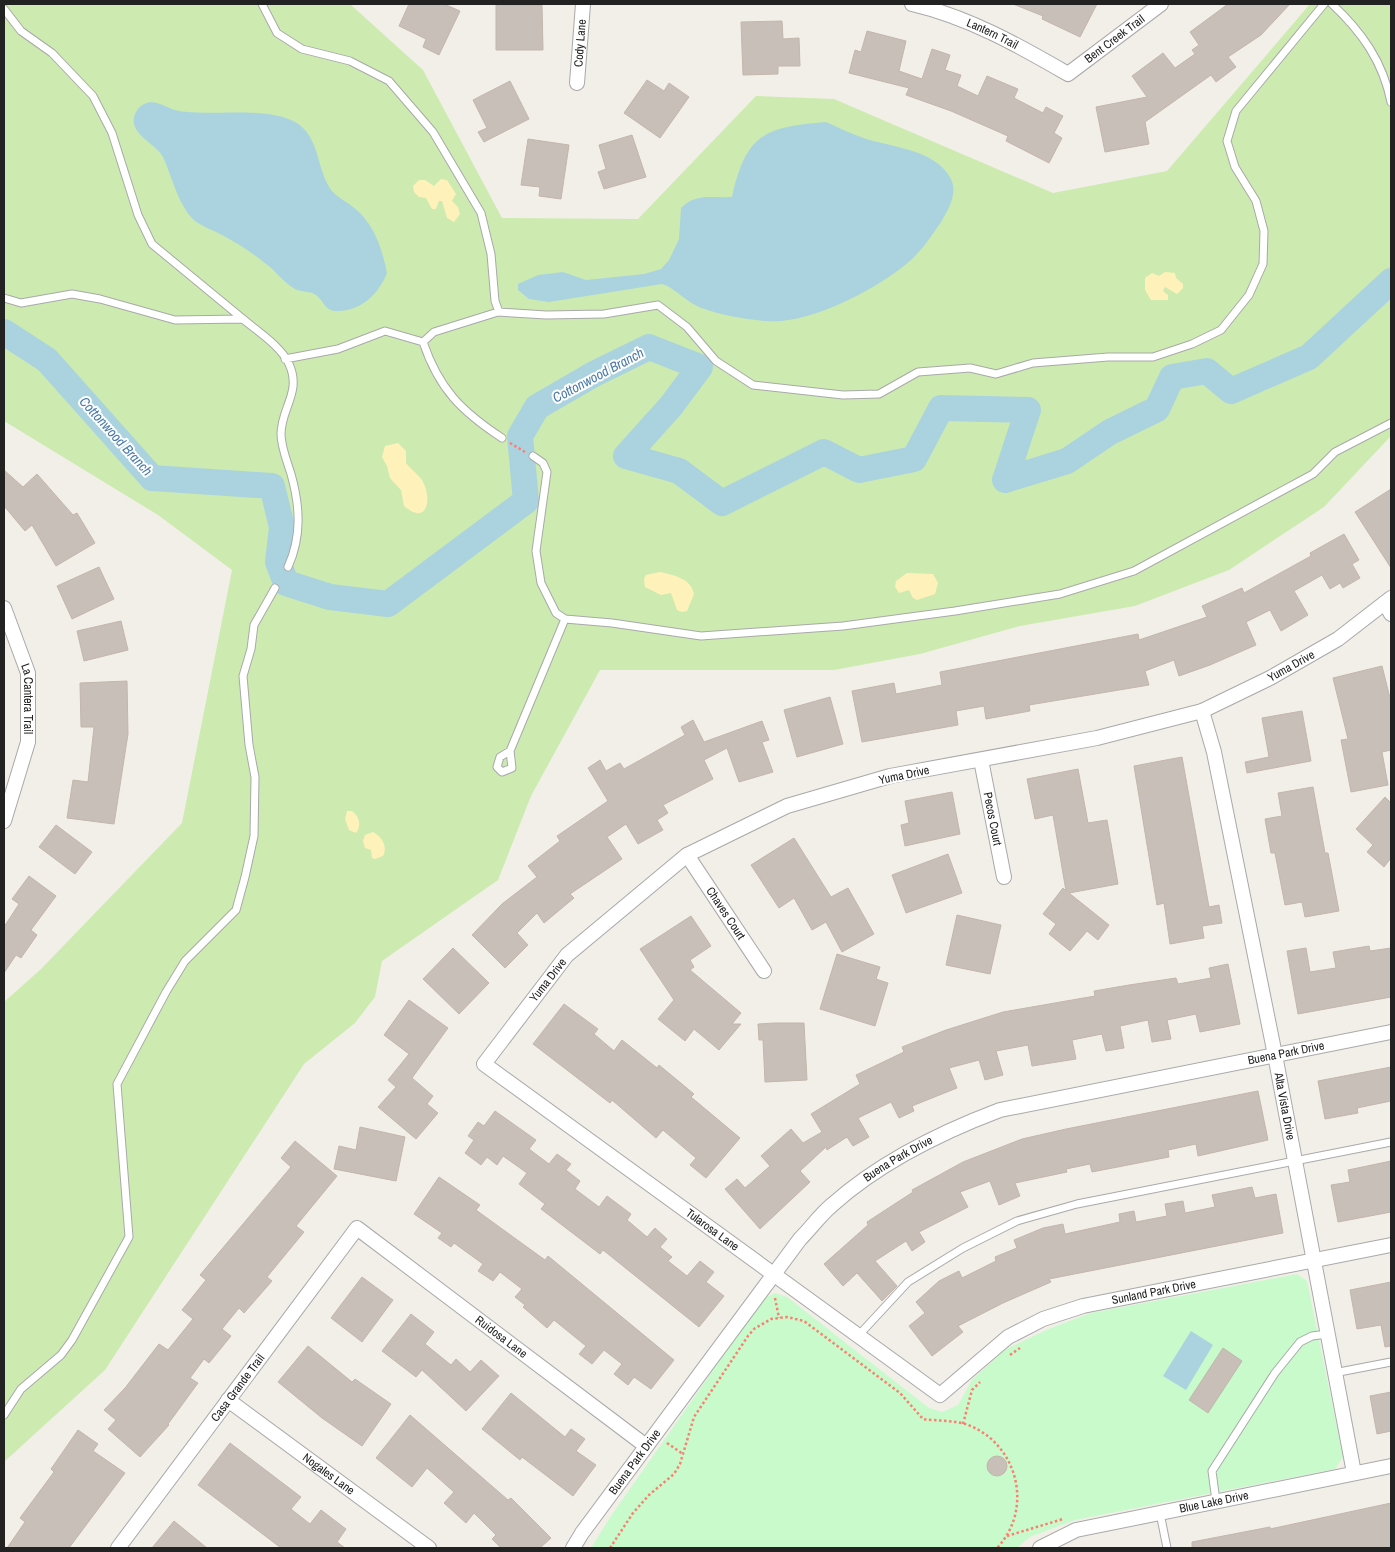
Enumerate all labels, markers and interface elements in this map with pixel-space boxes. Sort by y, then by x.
street label: Bent Creek Trail [1081,11,1148,67]
street label: Lantern Trail [964,15,1021,53]
street label: Cody Lane [570,19,590,67]
water label: Cottonwood Branch [549,343,647,407]
water label: Cottonwood Branch [76,393,156,479]
street label: Yuma Drive [1265,647,1317,685]
street label: La Cantera Trail [17,661,36,734]
street label: Yuma Drive [877,762,931,788]
street label: Pecos Court [979,791,1006,847]
street label: Chaves Court [702,884,749,943]
street label: Yuma Drive [526,955,570,1005]
street label: Buena Park Drive [1246,1037,1326,1068]
street label: Alta Vista Drive [1270,1070,1299,1141]
street label: Buena Park Drive [860,1132,935,1185]
street label: Tularosa Lane [683,1205,742,1255]
street label: Sunland Park Drive [1110,1276,1197,1308]
street label: Ruidosa Lane [472,1312,531,1362]
street label: Casa Grande Trail [207,1351,268,1425]
street label: Buena Park Drive [605,1426,664,1498]
street label: Nogales Lane [299,1450,358,1499]
street label: Blue Lake Drive [1178,1487,1250,1517]

